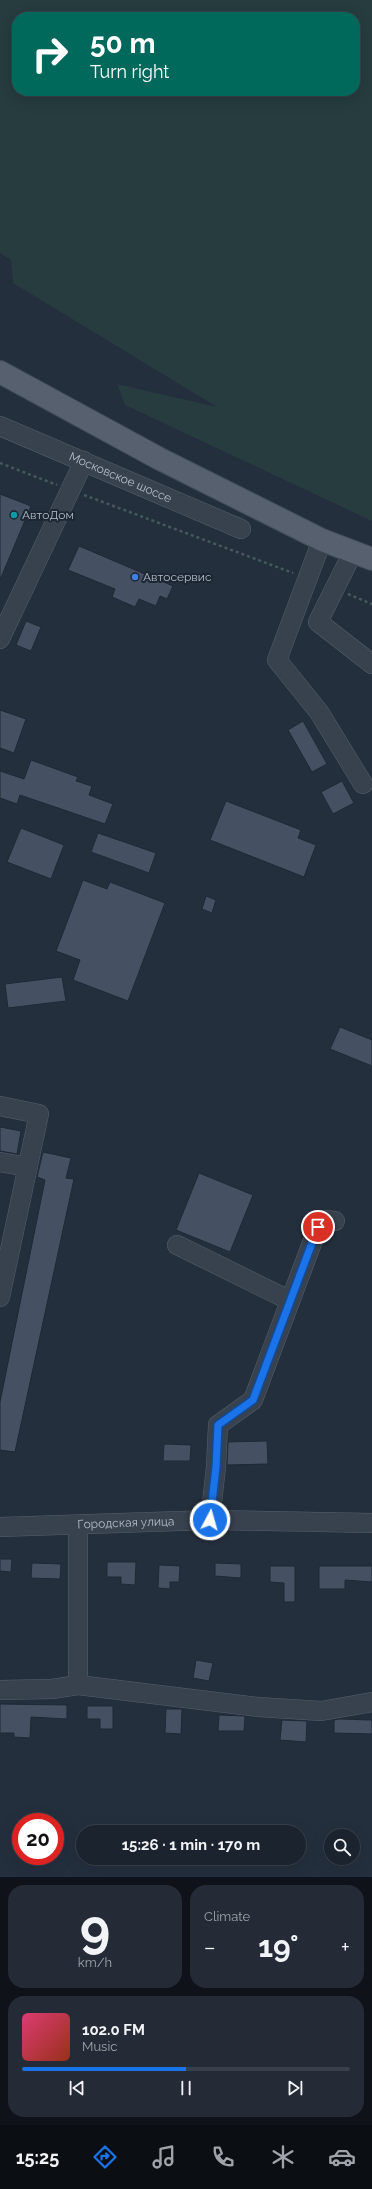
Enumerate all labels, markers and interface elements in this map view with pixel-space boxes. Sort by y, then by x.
text: 50 m [90,27,156,60]
icon: right [24,28,76,80]
text: Turn right [90,61,169,82]
street label: Московское шоссе [67,449,174,506]
place label: АвтоДом [22,508,74,522]
marker: АвтоДом [9,510,19,520]
place label: Автосервис [143,570,212,584]
marker: Автосервис [130,572,140,582]
pin [301,1210,335,1244]
icon: arrive [307,1216,329,1238]
position arrow [189,1499,231,1541]
street label: Городская улица [77,1514,175,1531]
speed limit sign: 20 [12,1813,64,1865]
map controls [324,1829,360,1865]
button: search [324,1829,360,1865]
text: 15:26 · 1 min · 170 m [122,1836,260,1854]
text: 9 [80,1898,110,1959]
text: Climate [204,1909,250,1924]
text: 19° [258,1929,298,1964]
text: − [204,1934,216,1960]
text: + [341,1934,350,1960]
text: km/h [78,1955,112,1970]
text: 102.0 FM [82,2021,145,2039]
text: Music [82,2039,117,2054]
icon: previous [66,2077,88,2099]
icon: pause [175,2077,197,2099]
icon: next [284,2077,306,2099]
icon: directions [91,2143,119,2171]
icon: music [150,2143,178,2171]
icon: phone [209,2143,237,2171]
icon: climate [269,2143,297,2171]
icon: car [328,2143,356,2171]
text: 15:25 [16,2147,59,2168]

